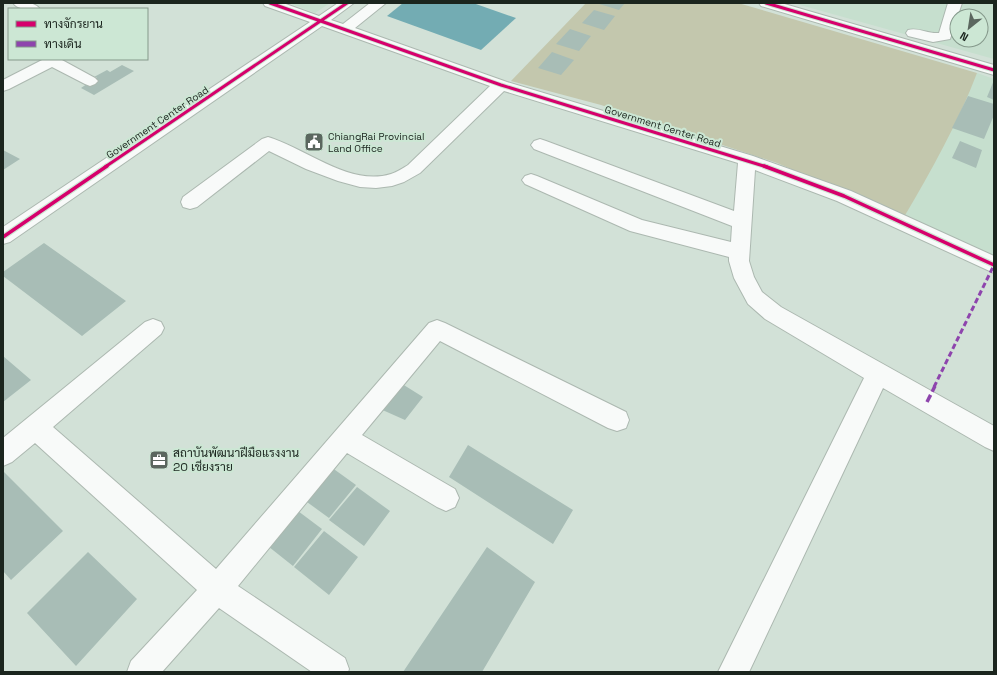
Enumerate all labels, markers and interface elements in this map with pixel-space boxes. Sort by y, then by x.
legend [8,8,148,60]
north arrow [949,8,989,48]
text: ทางจักรยาน [44,16,103,32]
text: N [957,29,971,45]
text: ทางเดิน [44,36,82,52]
street label: Government Center Road [104,83,211,162]
street label: Government Center Road [603,103,723,150]
place label: ChiangRai Provincial Land Office [328,130,425,155]
public building icon: ChiangRai Provincial Land Office [303,131,325,153]
place label: สถาบันพัฒนาฝีมือแรงงาน 20 เชียงราย [173,445,300,475]
office icon: สถาบันพัฒนาฝีมือแรงงาน 20 เชียงราย [148,449,170,471]

